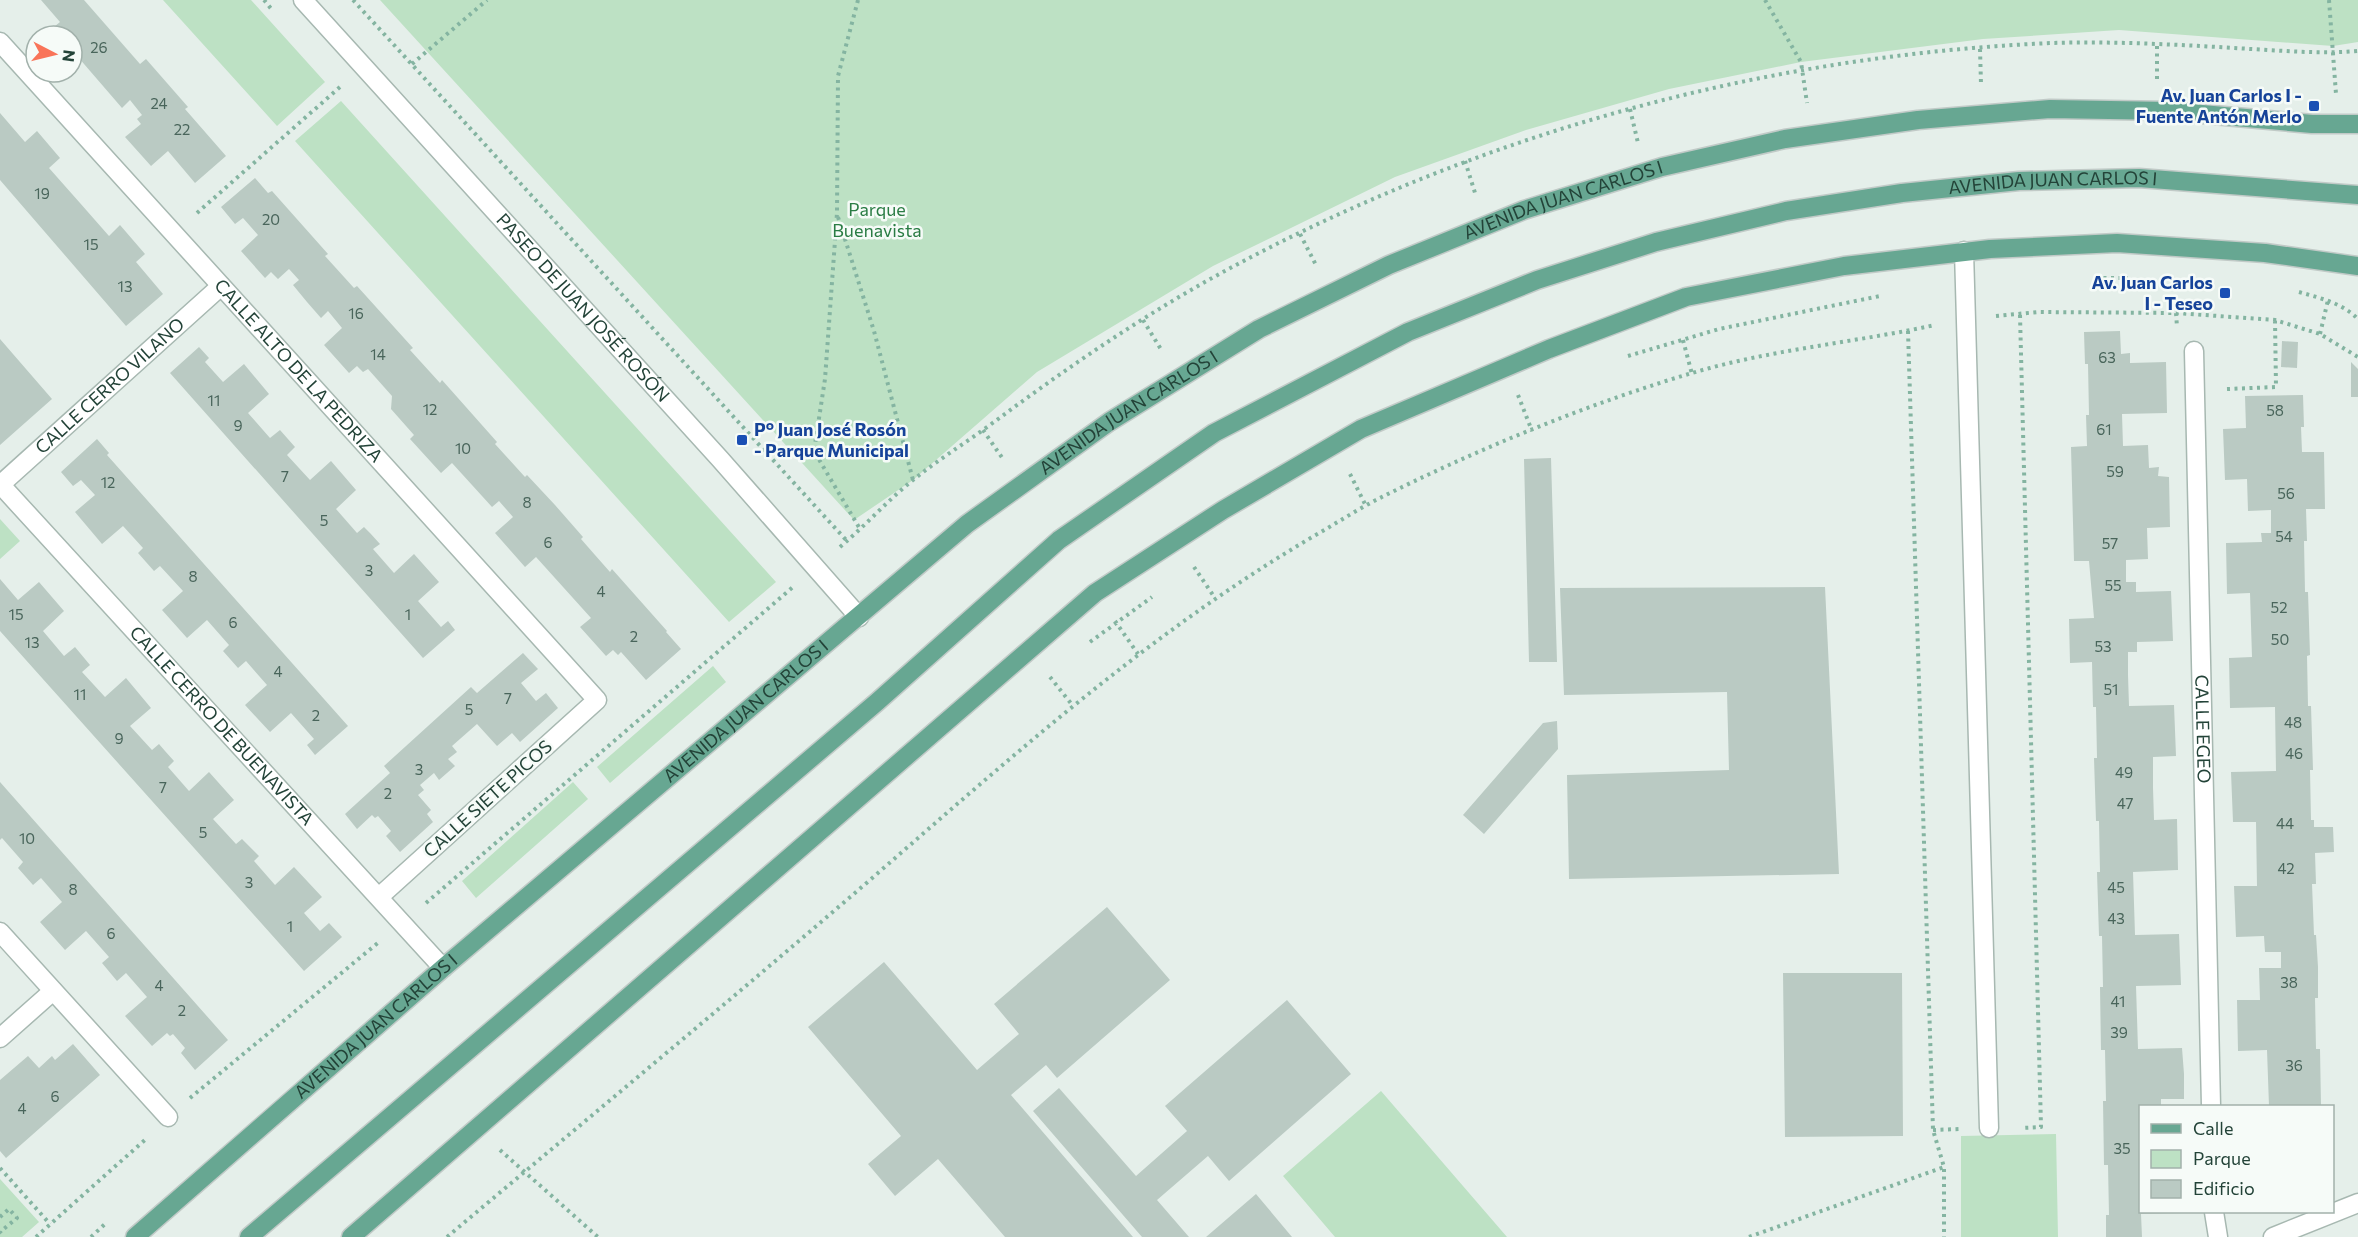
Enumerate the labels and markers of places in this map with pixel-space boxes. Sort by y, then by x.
place label: Av. Juan Carlos I - Fuente Antón Merlo [2136,84,2302,127]
marker: Av. Juan Carlos I - Fuente Antón Merlo [2307,99,2321,113]
place label: Av. Juan Carlos I - Teseo [2092,271,2213,314]
marker: Av. Juan Carlos I - Teseo [2218,286,2232,300]
place label: Pº Juan José Rosón - Parque Municipal [754,418,909,461]
marker: Pº Juan José Rosón - Parque Municipal [735,433,749,447]

